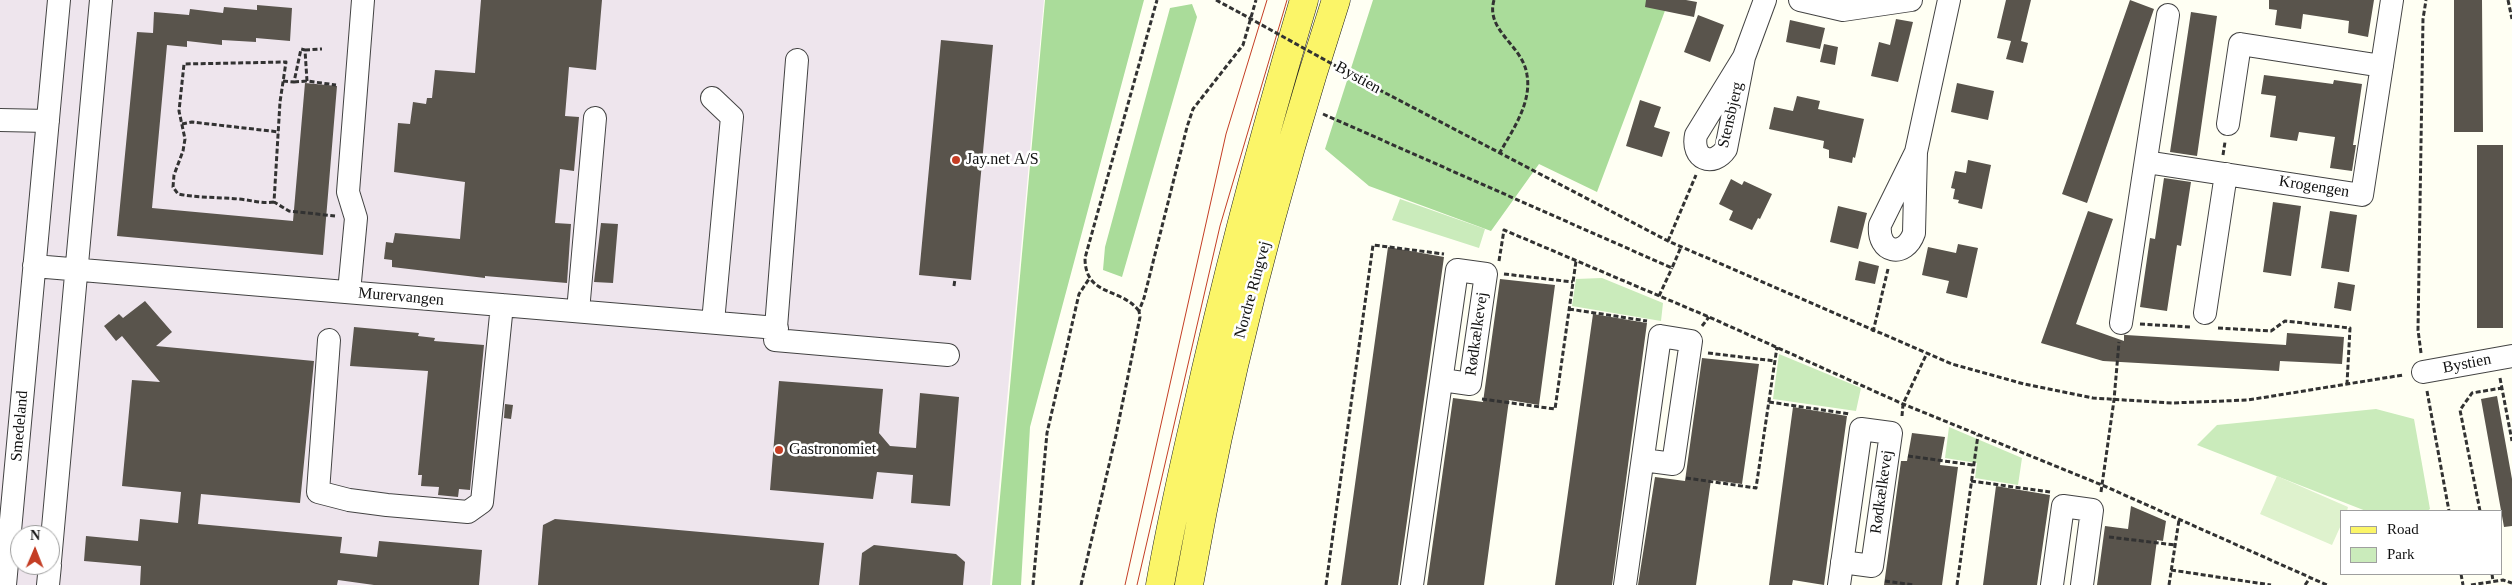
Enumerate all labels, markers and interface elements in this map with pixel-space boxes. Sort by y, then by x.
street label: Bystien [1332,58,1384,98]
street label: Stensbjerg [1714,80,1748,150]
place label: Jay.net A/S [966,150,1039,170]
marker: Jay.net A/S [950,154,962,166]
street label: Krogengen [2277,172,2351,202]
street label: Nordre Ringvej [1231,239,1275,341]
street label: Murervangen [357,284,445,310]
street label: Rødkælkevej [1462,291,1492,377]
street label: Bystien [2441,350,2493,378]
street label: Smedeland [7,390,33,462]
place label: Gastronomiet [789,440,876,460]
marker: Gastronomiet [773,444,785,456]
street label: Rødkælkevej [1867,449,1897,535]
legend [2340,510,2502,575]
text: Road [2387,521,2419,537]
north arrow [10,525,60,575]
text: N [30,528,40,543]
text: Park [2387,546,2415,562]

